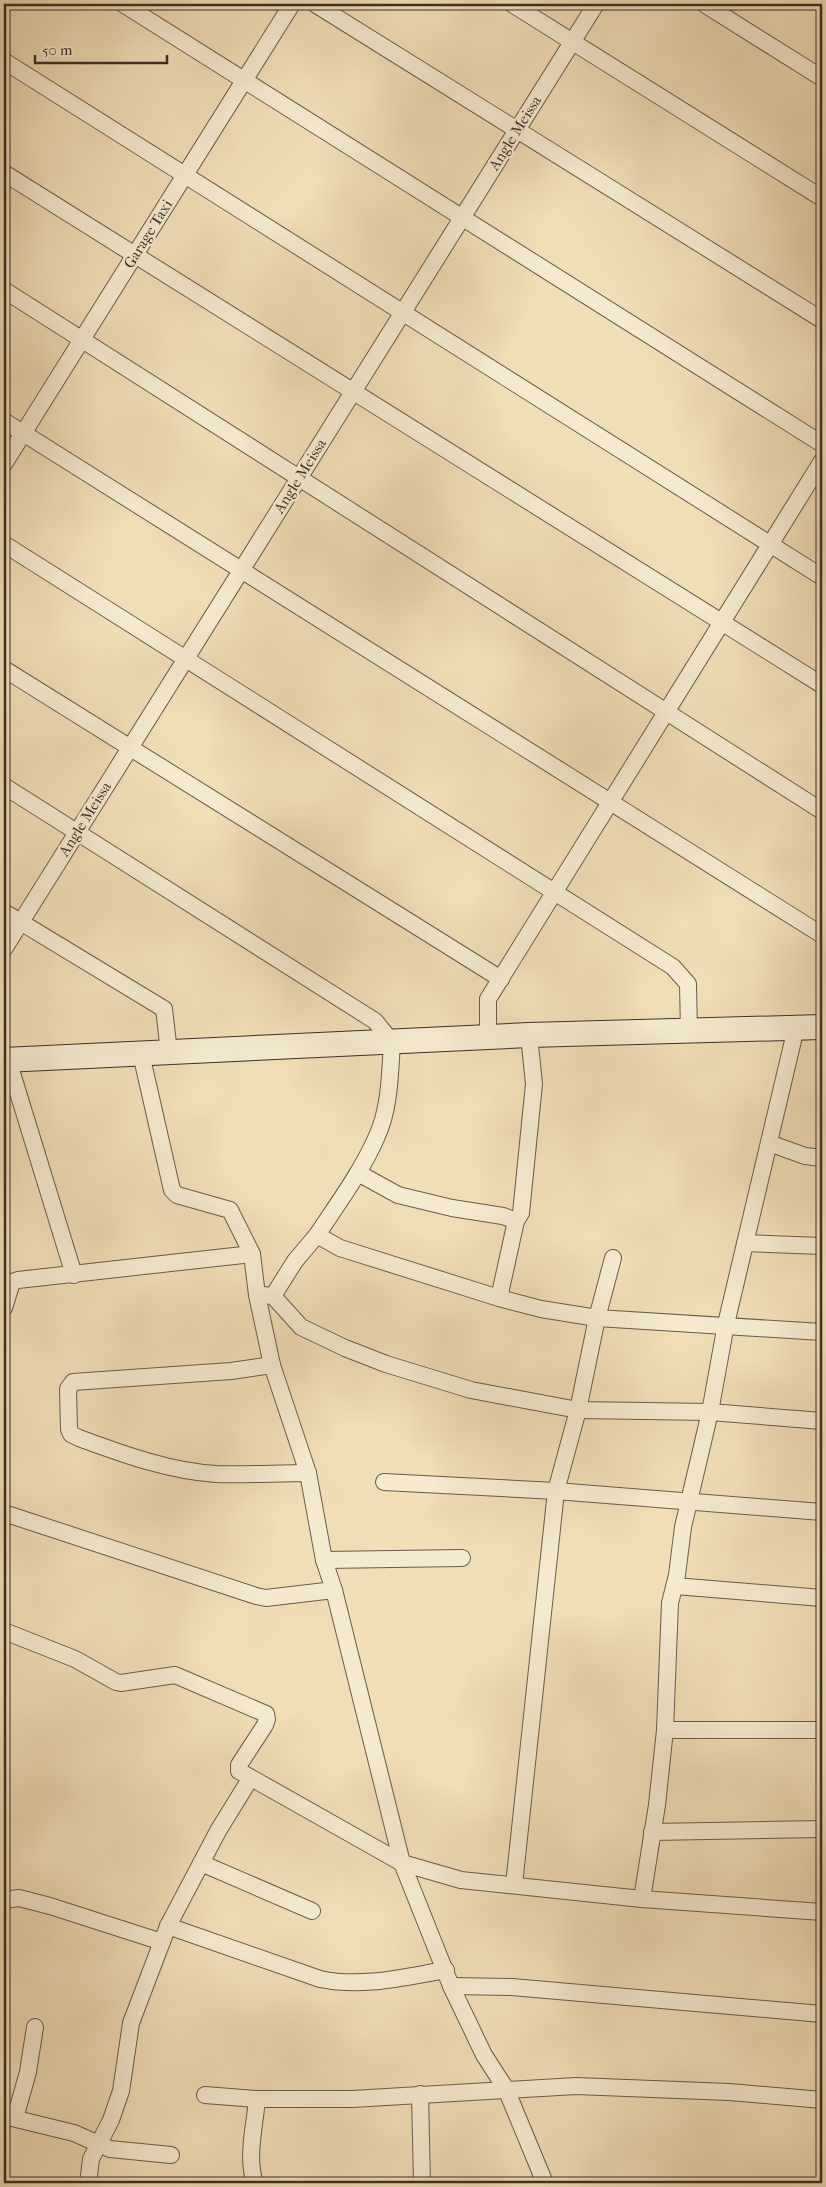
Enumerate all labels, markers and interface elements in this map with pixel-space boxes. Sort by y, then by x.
scale bar [35,32,168,64]
text: 50 m [42,41,73,59]
street label: Angle Meissa [484,91,546,174]
street label: Garage Taxi [120,196,176,272]
street label: Angle Meissa [269,434,331,517]
street label: Angle Meissa [54,777,116,860]

